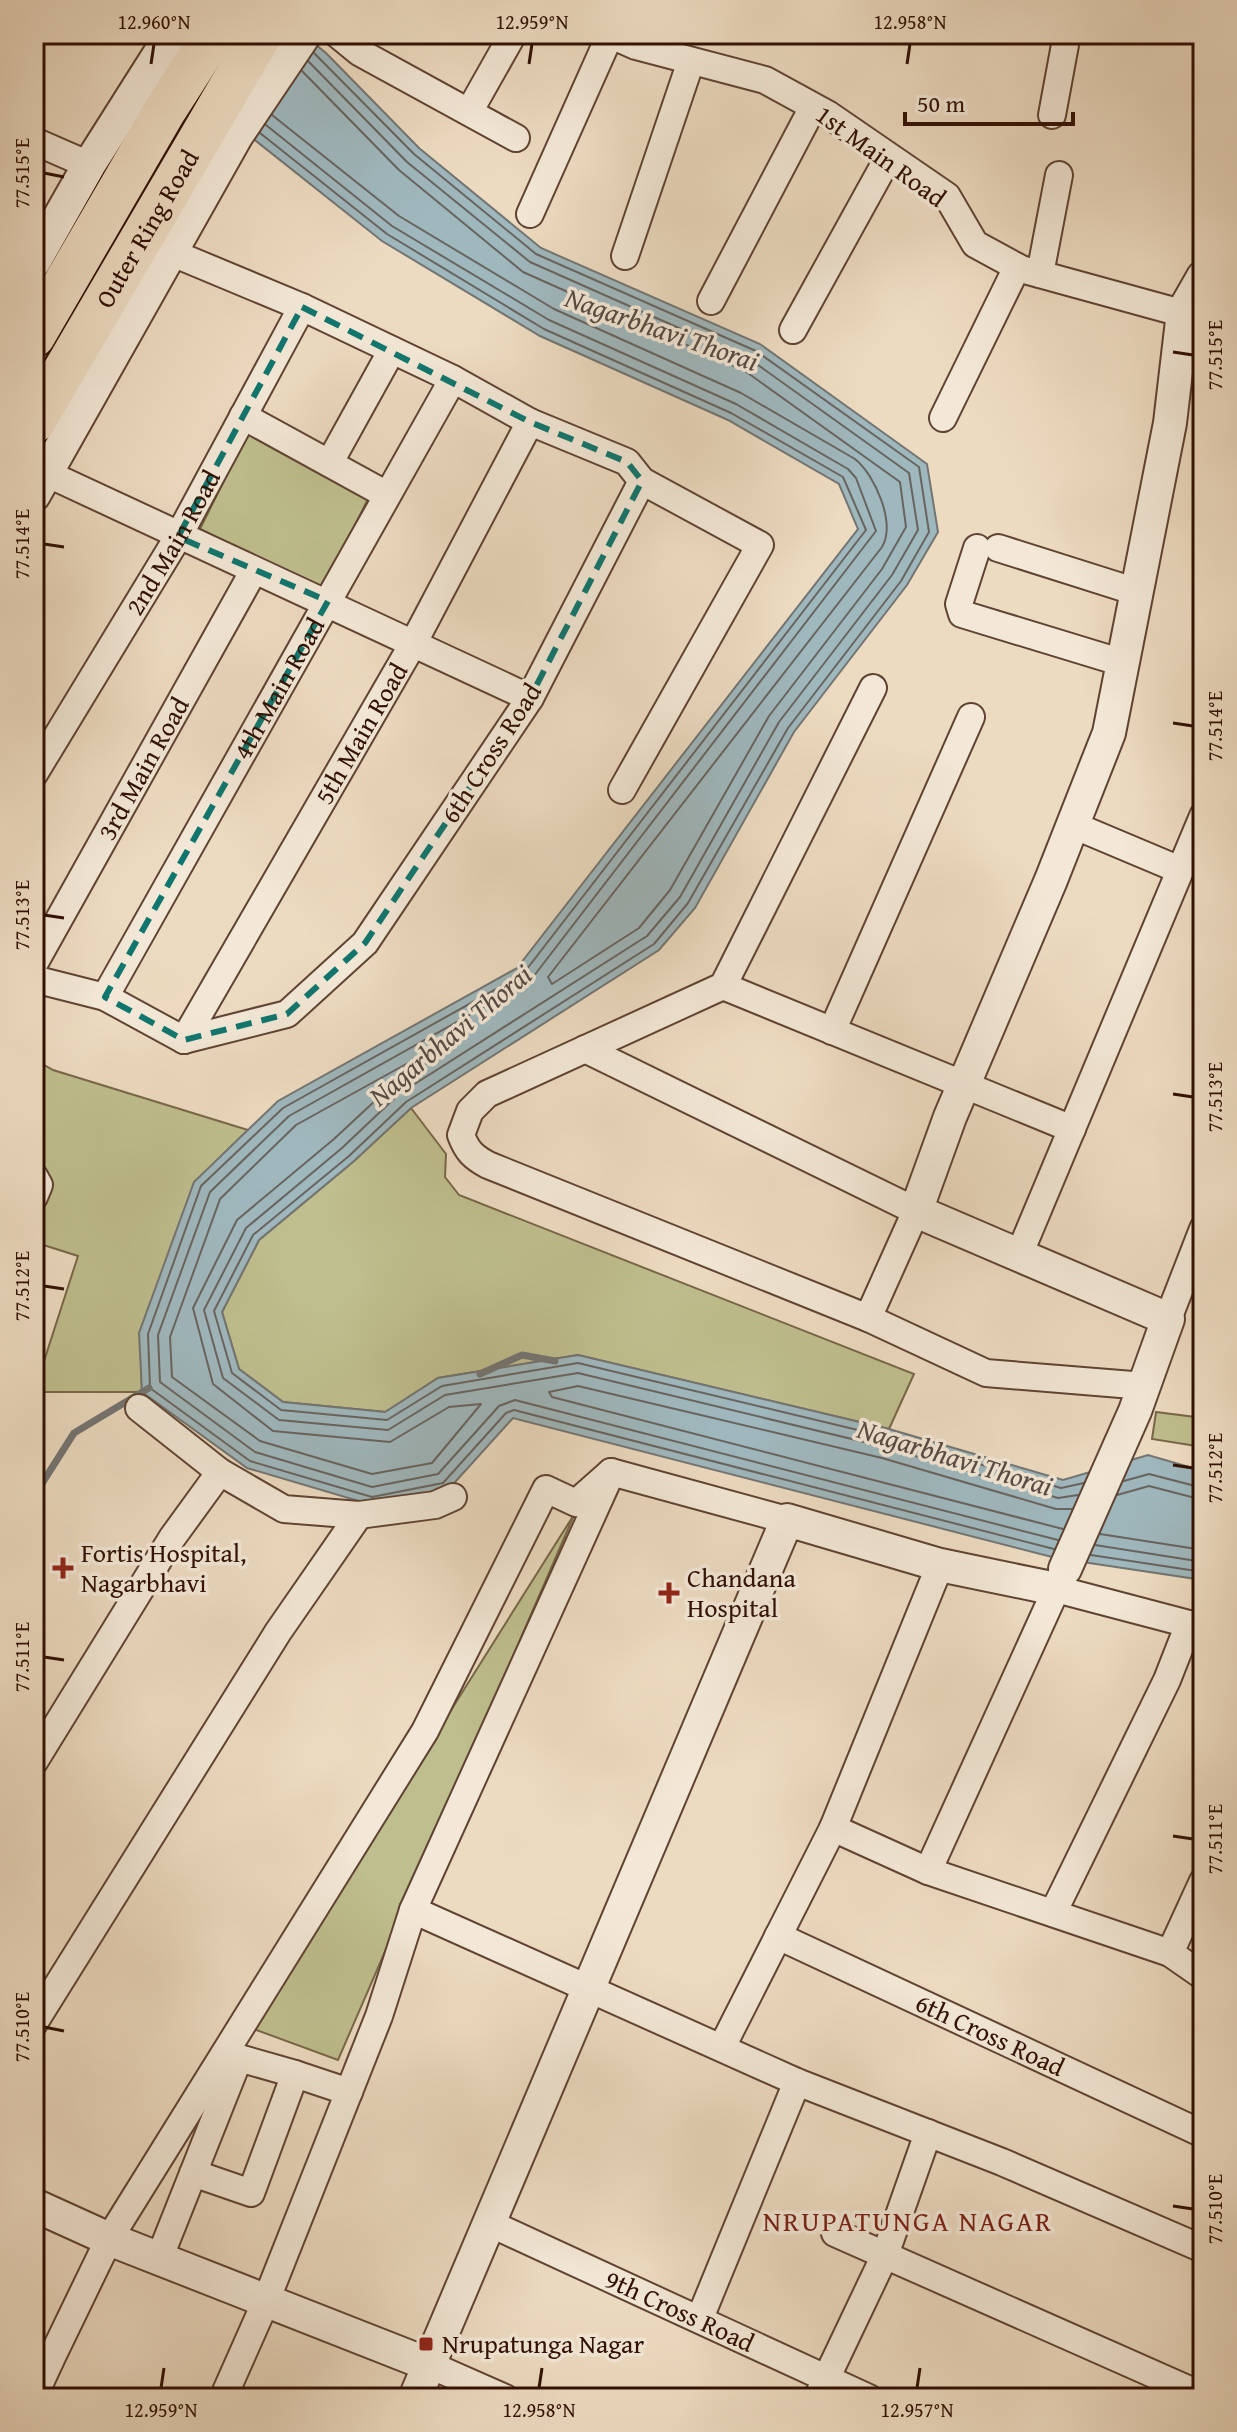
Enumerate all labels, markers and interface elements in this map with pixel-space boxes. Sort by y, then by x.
text: 12.960°N [117,7,191,36]
text: 12.959°N [495,7,569,36]
text: 12.958°N [873,7,947,36]
scale bar [905,76,1073,126]
text: 50 m [917,86,965,121]
street label: 1st Main Road [808,95,955,217]
text: 77.515°E [7,138,36,208]
street label: Outer Ring Road [85,142,208,315]
water label: Nagarbhavi Thorai [559,276,764,381]
text: 77.515°E [1200,320,1229,390]
street label: 2nd Main Road [115,462,230,623]
text: 77.514°E [7,509,36,579]
street label: 4th Main Road [223,610,334,767]
street label: 5th Main Road [304,655,417,811]
street label: 6th Cross Road [431,675,551,831]
street label: 3rd Main Road [87,689,199,847]
text: 77.514°E [1200,691,1229,761]
text: 77.513°E [7,880,36,950]
water label: Nagarbhavi Thorai [358,954,540,1116]
text: 77.513°E [1200,1062,1229,1132]
text: 77.512°E [7,1251,36,1321]
water label: Nagarbhavi Thorai [852,1407,1058,1506]
text: 77.512°E [1200,1433,1229,1503]
place label: Fortis Hospital, Nagarbhavi [81,1533,246,1602]
marker: Fortis Hospital, Nagarbhavi [52,1557,74,1579]
place label: Chandana Hospital [687,1558,796,1627]
marker: Chandana Hospital [658,1582,680,1604]
text: 77.511°E [7,1622,36,1692]
text: 77.511°E [1200,1804,1229,1874]
street label: 6th Cross Road [909,1983,1071,2086]
text: 77.510°E [7,1992,36,2062]
text: 77.510°E [1200,2174,1229,2244]
district label: NRUPATUNGA NAGAR [763,2200,1053,2241]
street label: 9th Cross Road [599,2259,761,2362]
place label: Nrupatunga Nagar [442,2324,644,2363]
marker: Nrupatunga Nagar [417,2335,435,2353]
text: 12.959°N [124,2395,198,2424]
text: 12.958°N [502,2395,576,2424]
text: 12.957°N [880,2395,954,2424]

